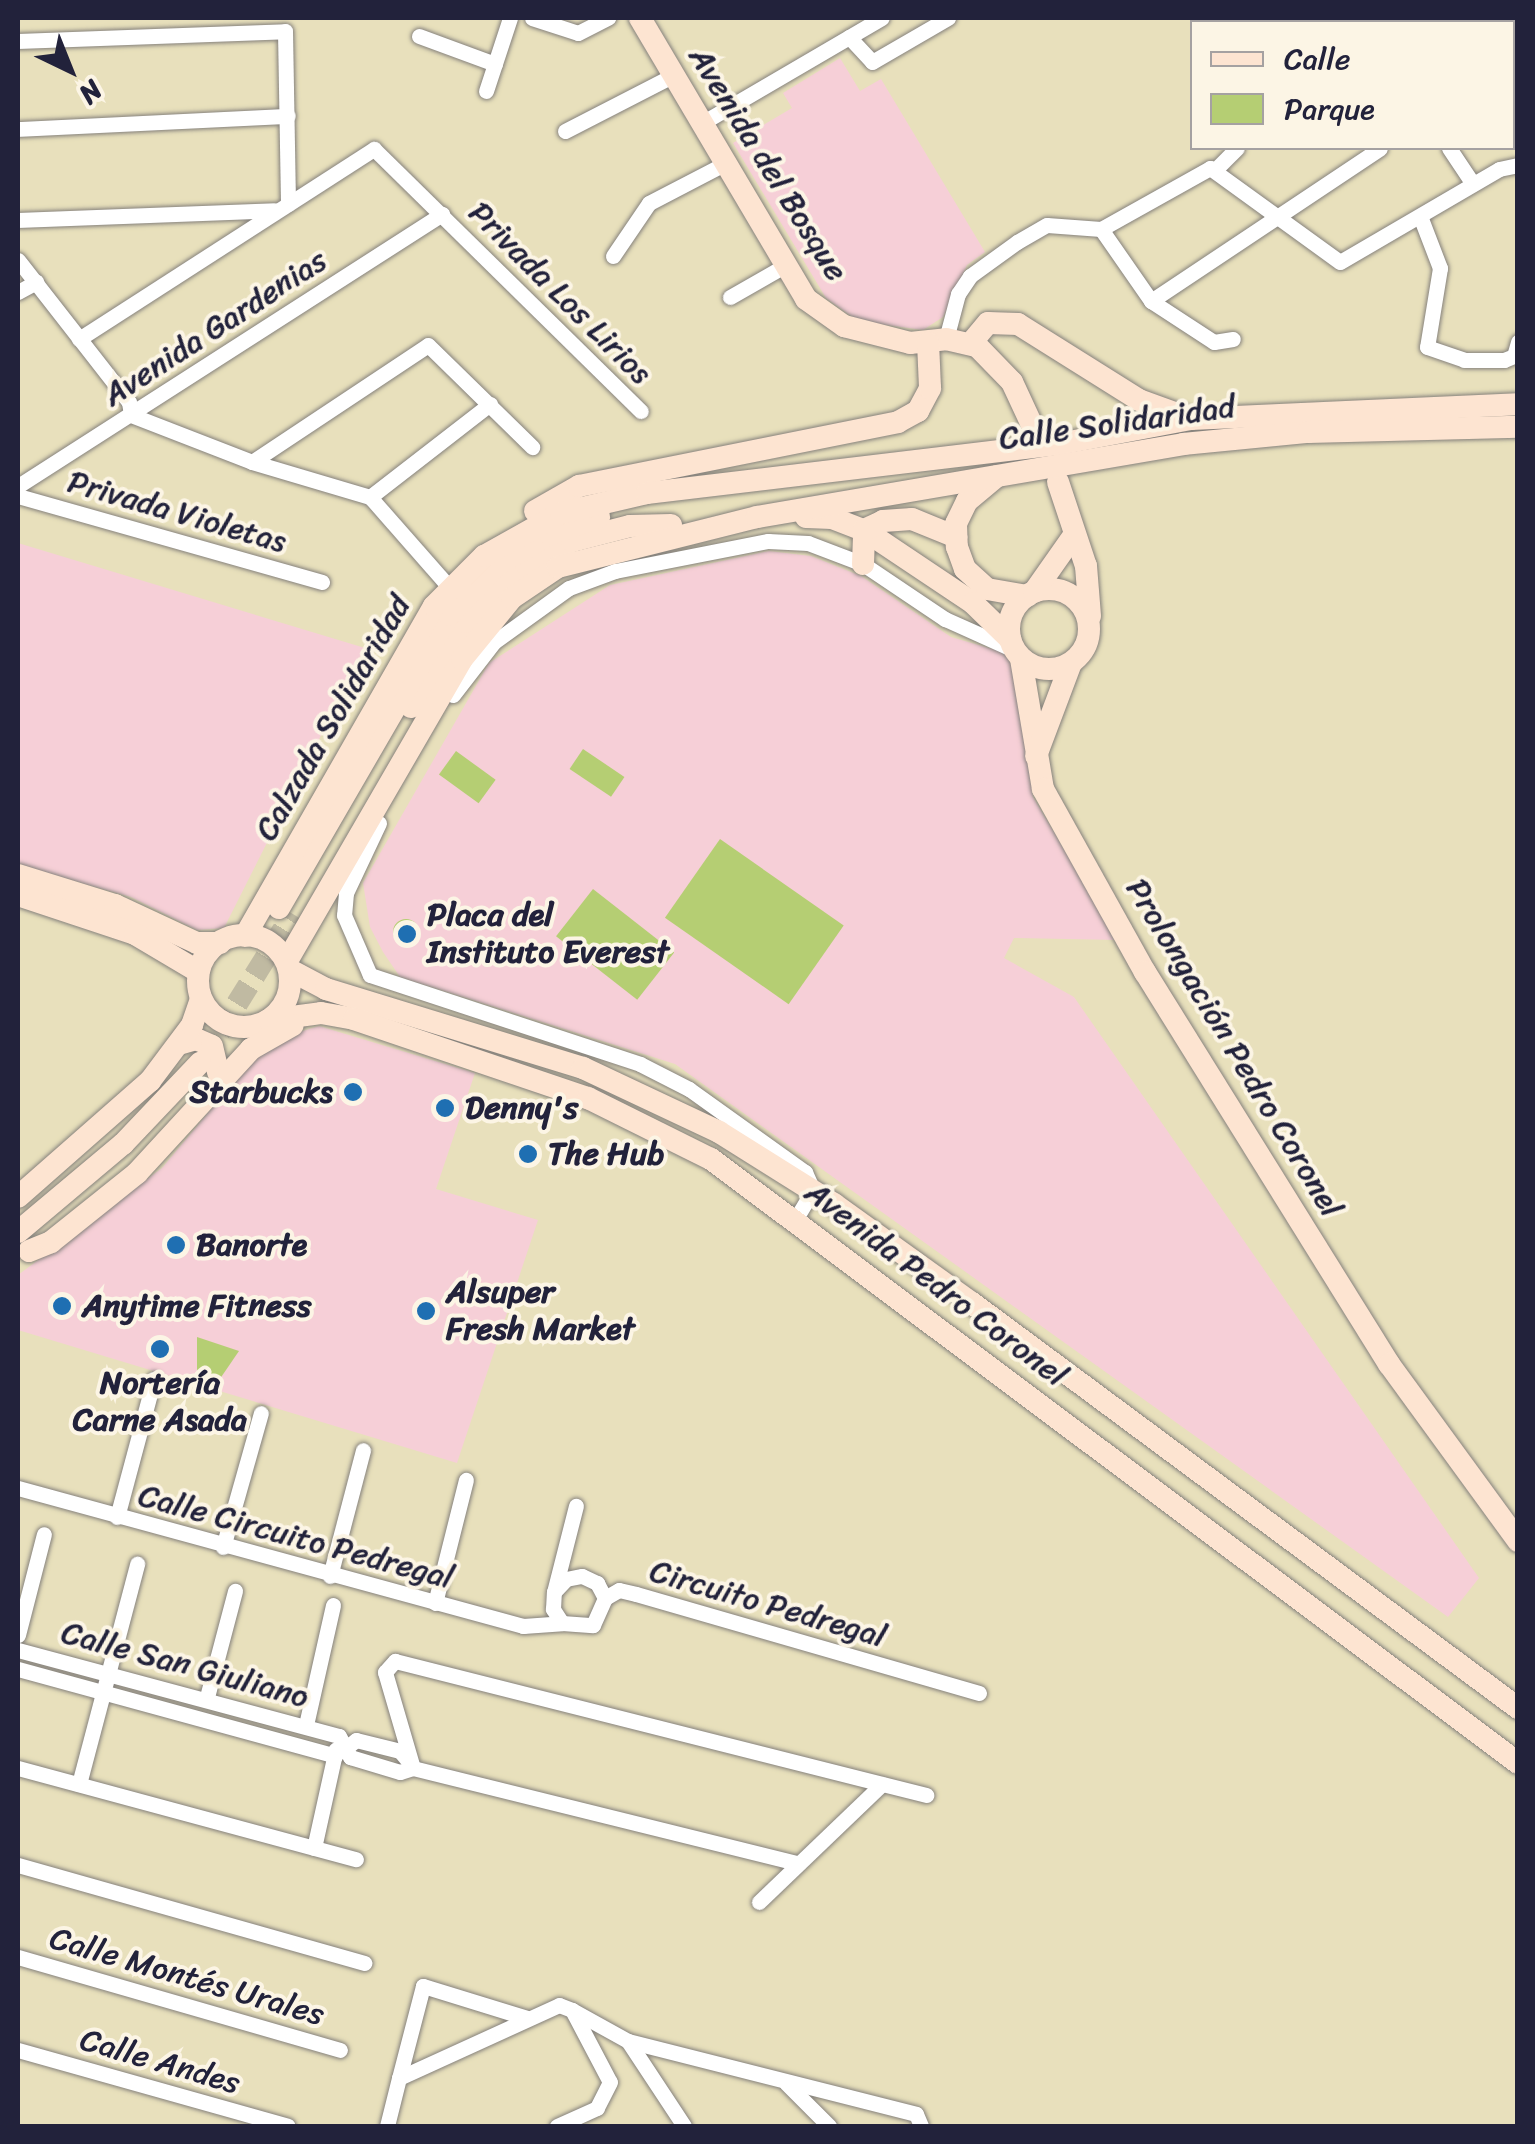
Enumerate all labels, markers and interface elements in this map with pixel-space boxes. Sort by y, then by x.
north arrow [20,20,120,120]
legend [1190,20,1515,150]
text: Calle [1284,32,1350,86]
street label: Avenida del Bosque [680,39,856,289]
text: N [67,68,115,117]
text: Parque [1284,82,1375,136]
street label: Privada Los Lirios [460,193,660,393]
street label: Avenida Gardenias [96,241,334,415]
street label: Calle Solidaridad [996,387,1238,459]
street label: Privada Violetas [63,462,291,562]
street label: Calzada Solidaridad [247,589,419,847]
street label: Prolongación Pedro Coronel [1118,872,1350,1224]
place label: Placa del Instituto Everest [427,897,668,972]
marker: Placa del Instituto Everest [396,923,418,945]
place label: Starbucks [189,1073,333,1111]
marker: Starbucks [342,1081,364,1103]
place label: Denny's [465,1089,578,1127]
marker: Denny's [434,1097,456,1119]
place label: The Hub [548,1135,665,1173]
marker: The Hub [517,1143,539,1165]
street label: Avenida Pedro Coronel [798,1173,1074,1395]
place label: Banorte [196,1226,307,1264]
marker: Banorte [165,1234,187,1256]
place label: Alsuper Fresh Market [446,1274,634,1349]
place label: Anytime Fitness [82,1287,310,1325]
marker: Anytime Fitness [51,1295,73,1317]
marker: Alsuper Fresh Market [415,1300,437,1322]
marker: Nortería Carne Asada [149,1338,171,1360]
place label: Nortería Carne Asada [72,1365,248,1440]
street label: Calle Circuito Pedregal [135,1477,457,1597]
street label: Circuito Pedregal [645,1552,891,1656]
street label: Calle San Giuliano [57,1614,313,1716]
street label: Calle Montés Urales [47,1920,327,2034]
street label: Calle Andes [76,2021,244,2103]

